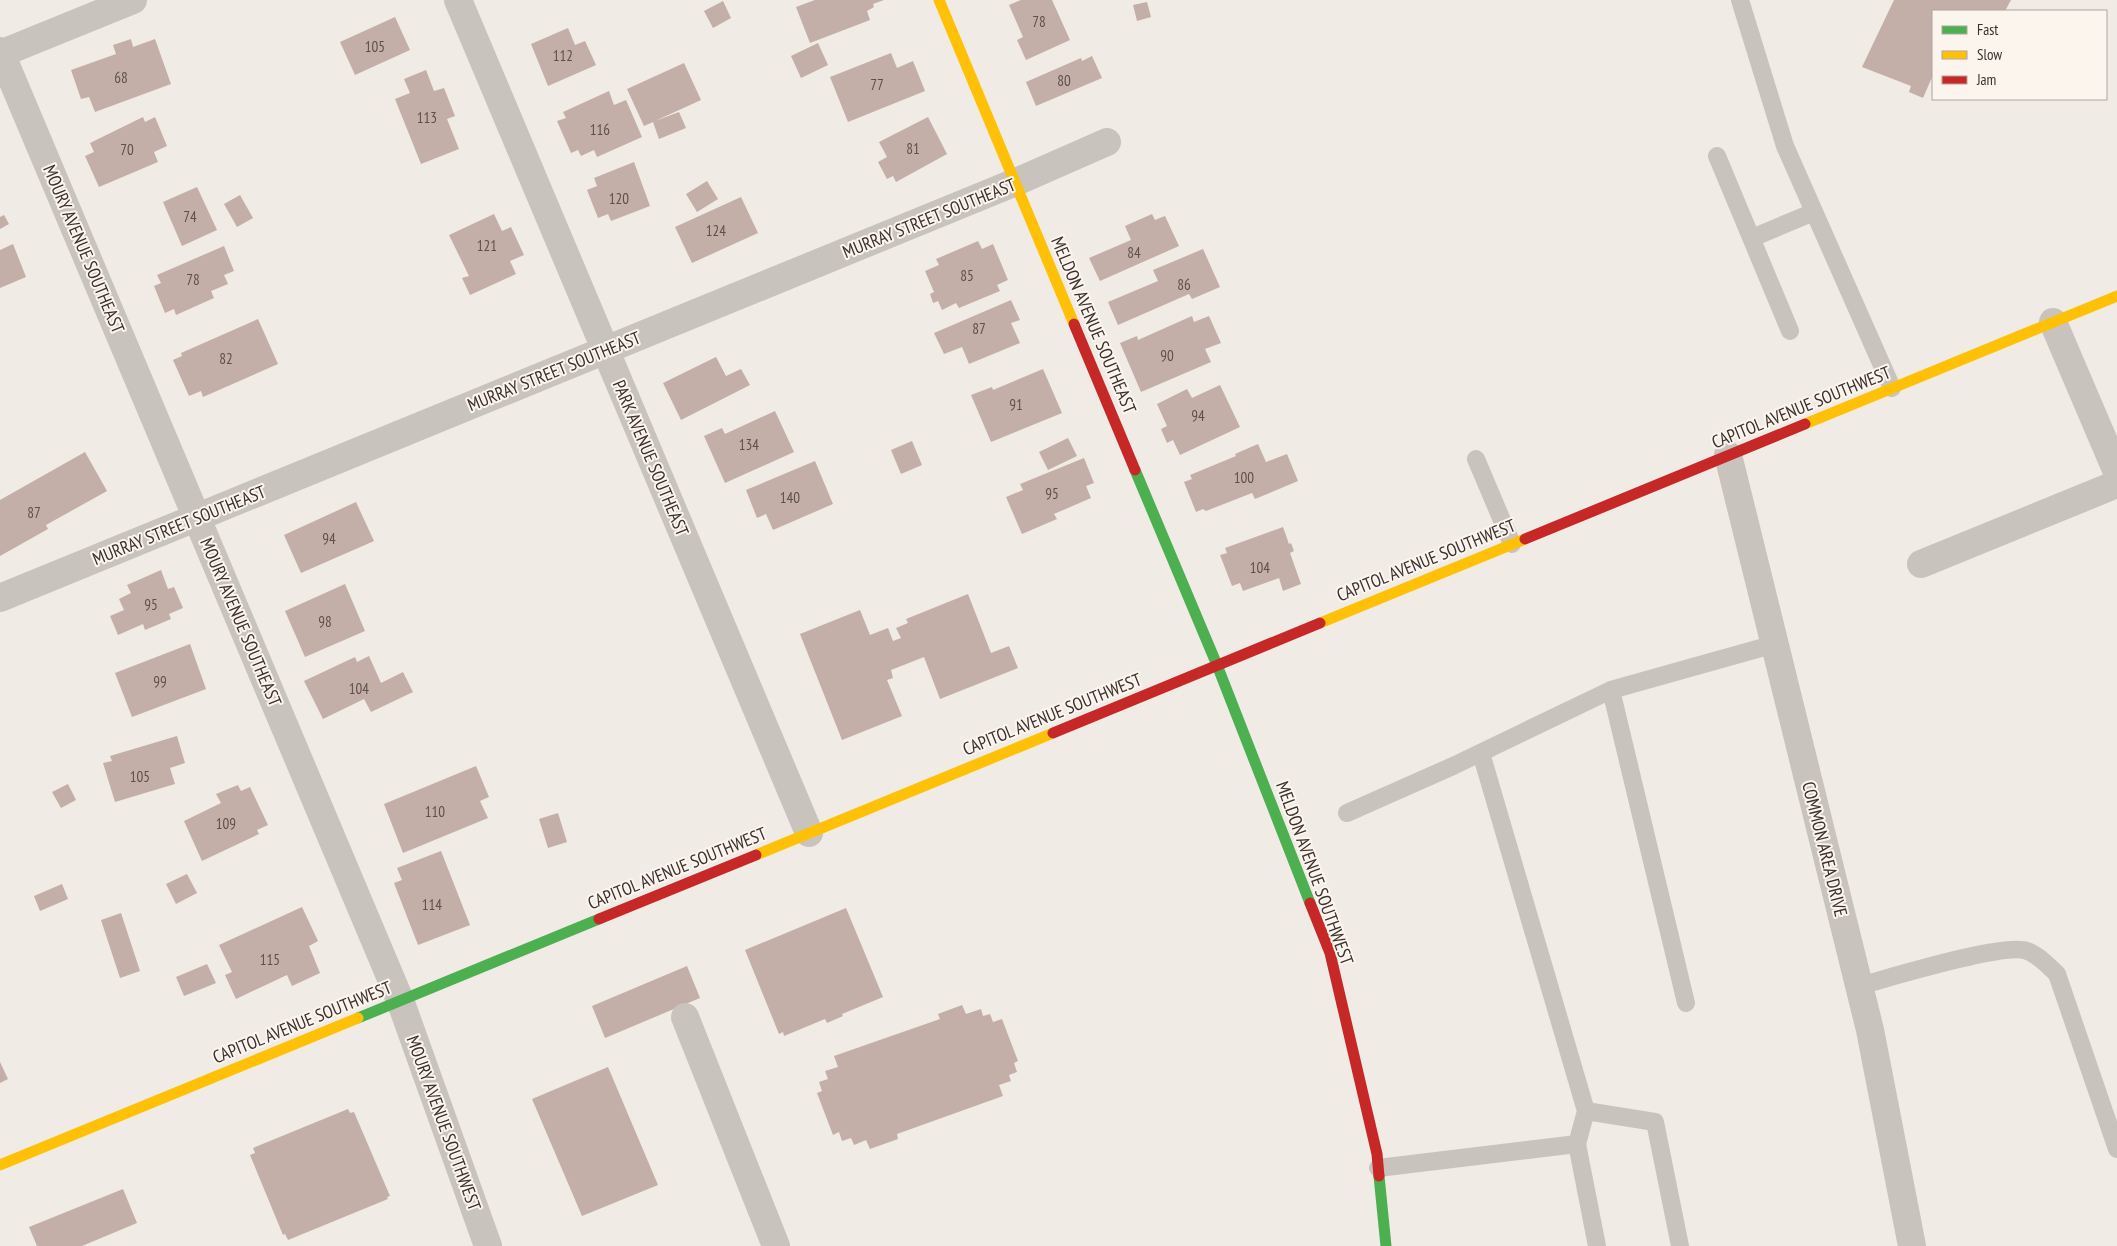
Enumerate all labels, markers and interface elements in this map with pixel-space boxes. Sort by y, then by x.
legend [1932,10,2107,100]
house number: 78 [1032,12,1046,31]
text: Fast [1977,20,1998,39]
house number: 105 [365,37,385,56]
text: Slow [1977,45,2002,64]
house number: 112 [553,46,573,65]
house number: 68 [114,68,128,87]
text: Jam [1976,70,1996,89]
house number: 80 [1057,71,1071,90]
house number: 77 [870,75,884,94]
house number: 113 [417,108,437,127]
house number: 116 [590,120,610,139]
house number: 81 [906,139,920,158]
house number: 70 [120,140,134,159]
street label: MOURY AVENUE SOUTHEAST [38,161,130,337]
street label: MURRAY STREET SOUTHEAST [839,173,1019,263]
house number: 120 [609,189,629,208]
house number: 74 [183,207,197,226]
house number: 124 [706,221,726,240]
street label: MELDON AVENUE SOUTHEAST [1046,233,1142,417]
house number: 121 [477,236,497,255]
house number: 84 [1127,243,1141,262]
house number: 85 [960,266,974,285]
house number: 78 [186,270,200,289]
house number: 86 [1177,275,1191,294]
house number: 87 [972,319,986,338]
street label: MURRAY STREET SOUTHEAST [464,326,644,416]
house number: 90 [1160,346,1174,365]
house number: 82 [219,349,233,368]
street label: CAPITOL AVENUE SOUTHWEST [1708,361,1894,453]
street label: PARK AVENUE SOUTHEAST [608,377,694,539]
house number: 91 [1009,395,1023,414]
house number: 94 [1191,406,1205,425]
house number: 134 [739,435,759,454]
house number: 100 [1234,468,1254,487]
street label: MURRAY STREET SOUTHEAST [89,480,269,570]
house number: 95 [1045,484,1059,503]
house number: 140 [780,488,800,507]
house number: 87 [27,503,41,522]
street label: CAPITOL AVENUE SOUTHWEST [1333,514,1519,606]
house number: 94 [322,529,336,548]
street label: MOURY AVENUE SOUTHEAST [195,534,287,710]
house number: 104 [1250,558,1270,577]
house number: 95 [144,595,158,614]
house number: 98 [318,612,332,631]
street label: CAPITOL AVENUE SOUTHWEST [959,668,1145,760]
house number: 99 [153,672,167,691]
house number: 104 [349,679,369,698]
house number: 105 [130,767,150,786]
street label: MELDON AVENUE SOUTHWEST [1271,778,1359,968]
street label: COMMON AREA DRIVE [1797,779,1853,919]
house number: 110 [425,802,445,821]
house number: 109 [216,814,236,833]
street label: CAPITOL AVENUE SOUTHWEST [584,822,770,914]
house number: 114 [422,895,442,914]
house number: 115 [260,950,280,969]
street label: CAPITOL AVENUE SOUTHWEST [209,976,395,1068]
street label: MOURY AVENUE SOUTHWEST [402,1032,486,1214]

